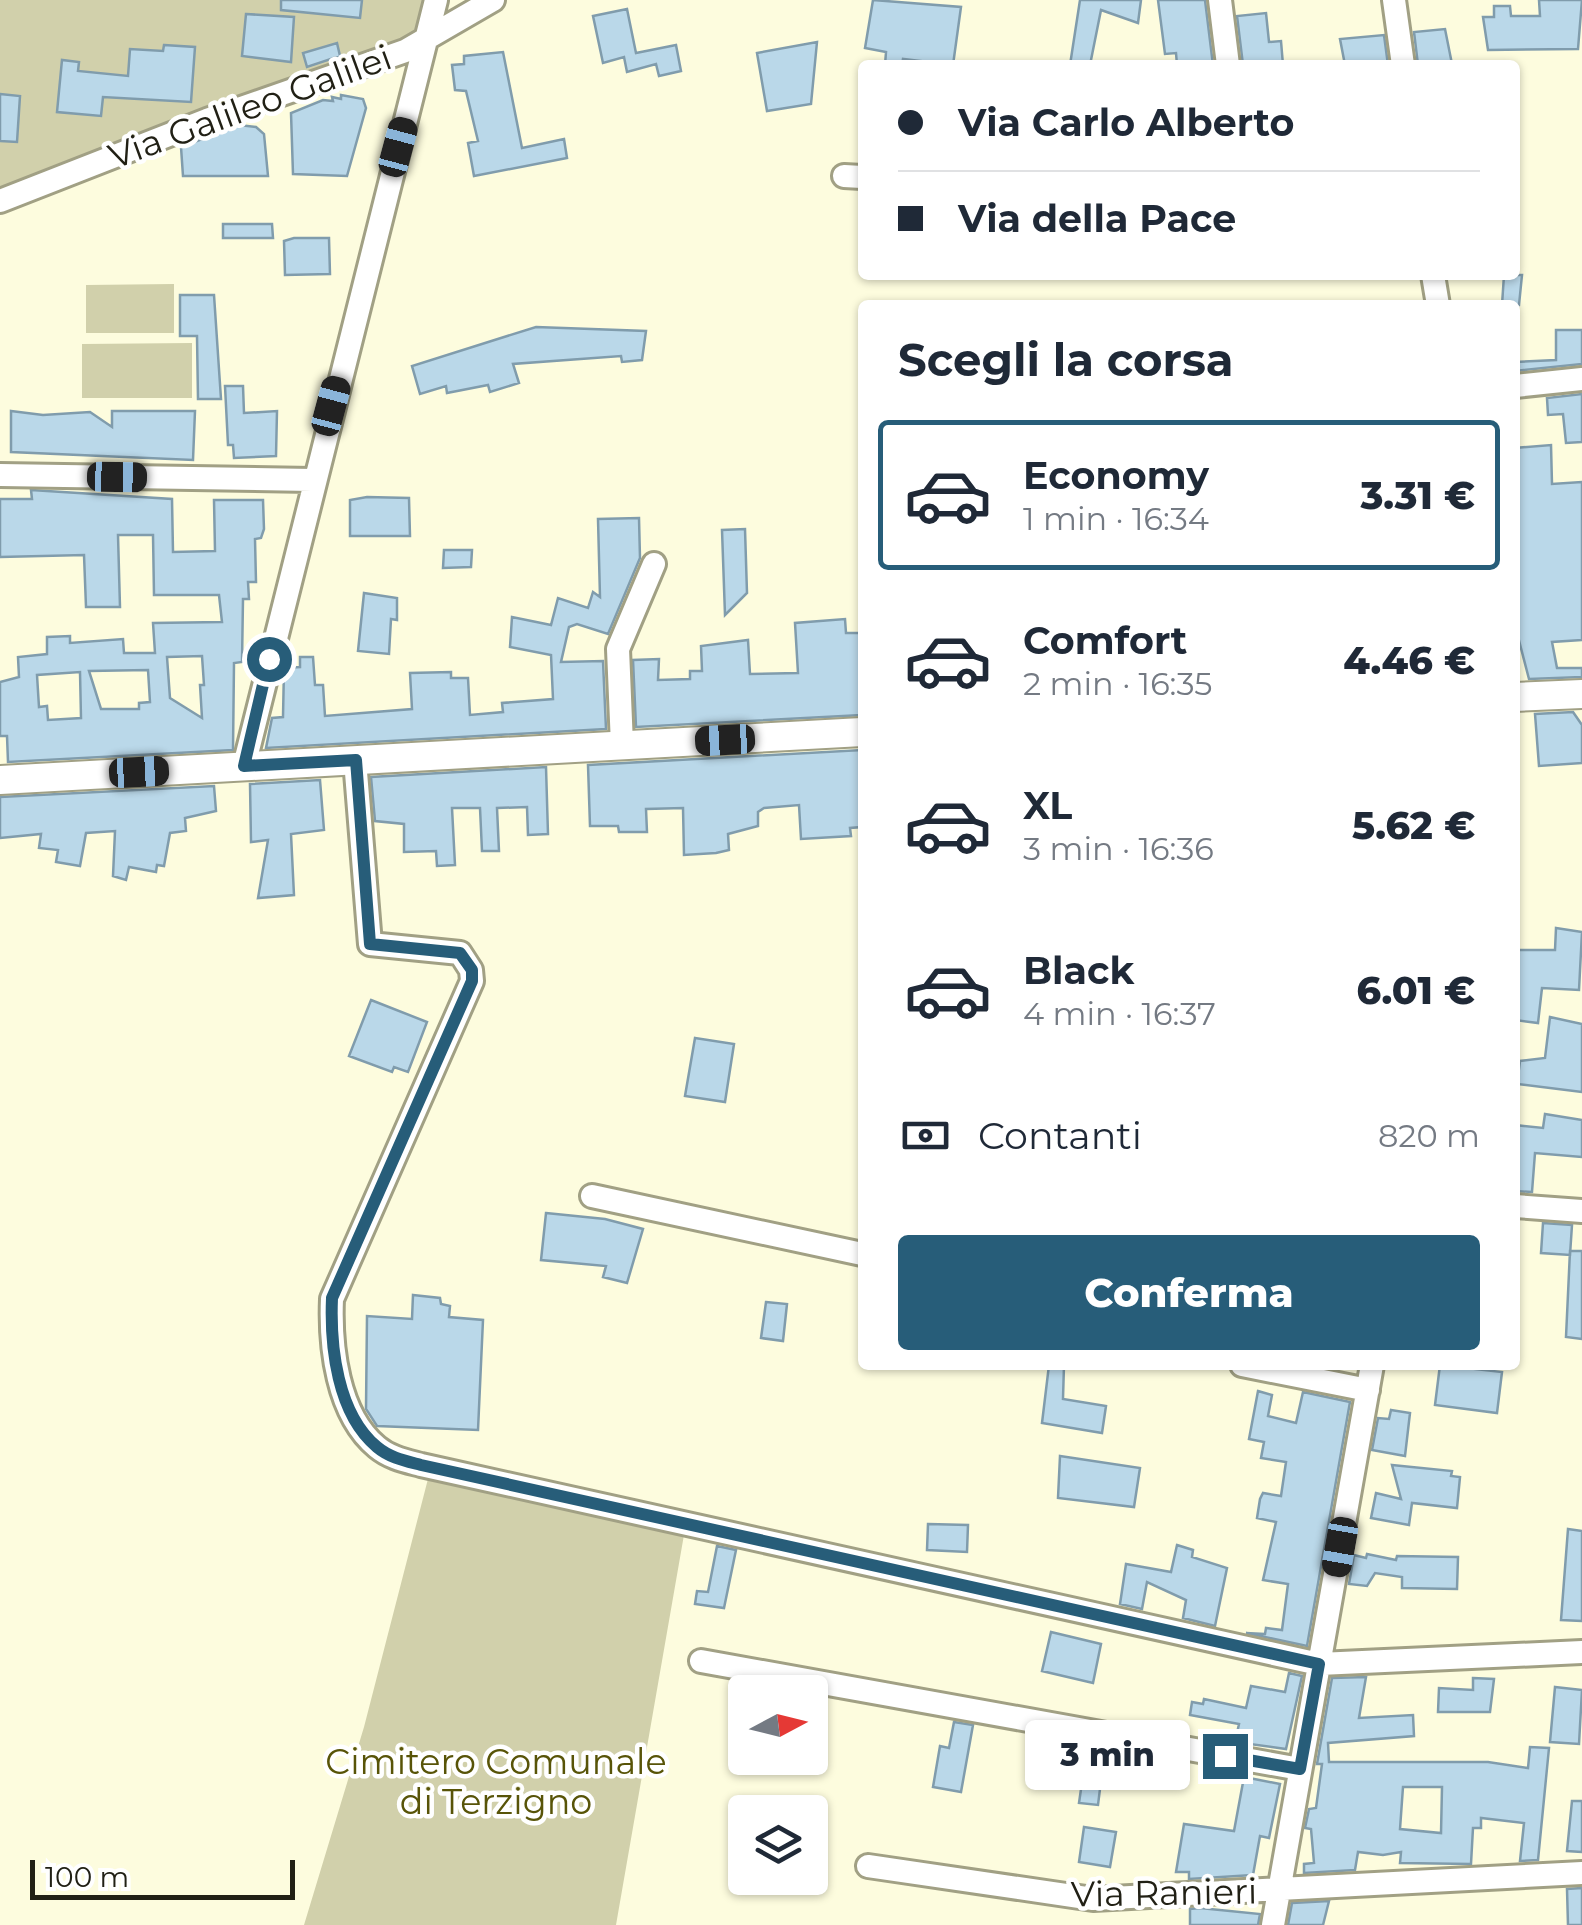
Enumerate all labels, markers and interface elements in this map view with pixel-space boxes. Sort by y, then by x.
street label: Via Galileo Galilei [103,35,397,178]
text: Via Carlo Alberto [958,99,1294,146]
car [376,114,420,180]
text: Via della Pace [958,195,1236,242]
text: Scegli la corsa [898,332,1234,387]
car [309,373,353,439]
icon: car [903,450,993,540]
text: Economy [1023,452,1209,499]
car [87,461,147,493]
text: 3.31 € [1360,472,1475,519]
text: 1 min · 16:34 [1023,499,1209,538]
icon: car [903,615,993,705]
text: Comfort [1023,617,1187,664]
route start [247,637,292,682]
text: 4.46 € [1343,637,1475,684]
text: 2 min · 16:35 [1023,664,1212,703]
car [694,723,756,757]
car [108,755,170,789]
icon: car [903,780,993,870]
text: XL [1023,782,1072,829]
text: 5.62 € [1352,802,1475,849]
text: 3 min · 16:36 [1023,829,1214,868]
icon: car [903,945,993,1035]
text: Black [1023,947,1134,994]
text: 6.01 € [1356,967,1475,1014]
text: 4 min · 16:37 [1023,994,1216,1033]
icon: cash [898,1108,953,1163]
text: Contanti [978,1112,1142,1159]
text: 820 m [1378,1116,1480,1155]
button: Conferma [898,1235,1480,1350]
car [1320,1515,1360,1579]
north arrow [728,1675,828,1775]
map controls [728,1675,828,1895]
callout: 3 min [1025,1721,1190,1791]
route end [1203,1734,1248,1779]
text: 3 min [1060,1735,1155,1774]
park label: Cimitero Comunale di Terzigno [325,1740,667,1823]
button: layers [728,1795,828,1895]
scale bar [30,1855,295,1900]
text: 100 m [45,1860,129,1894]
street label: Via Ranieri [1071,1869,1257,1916]

